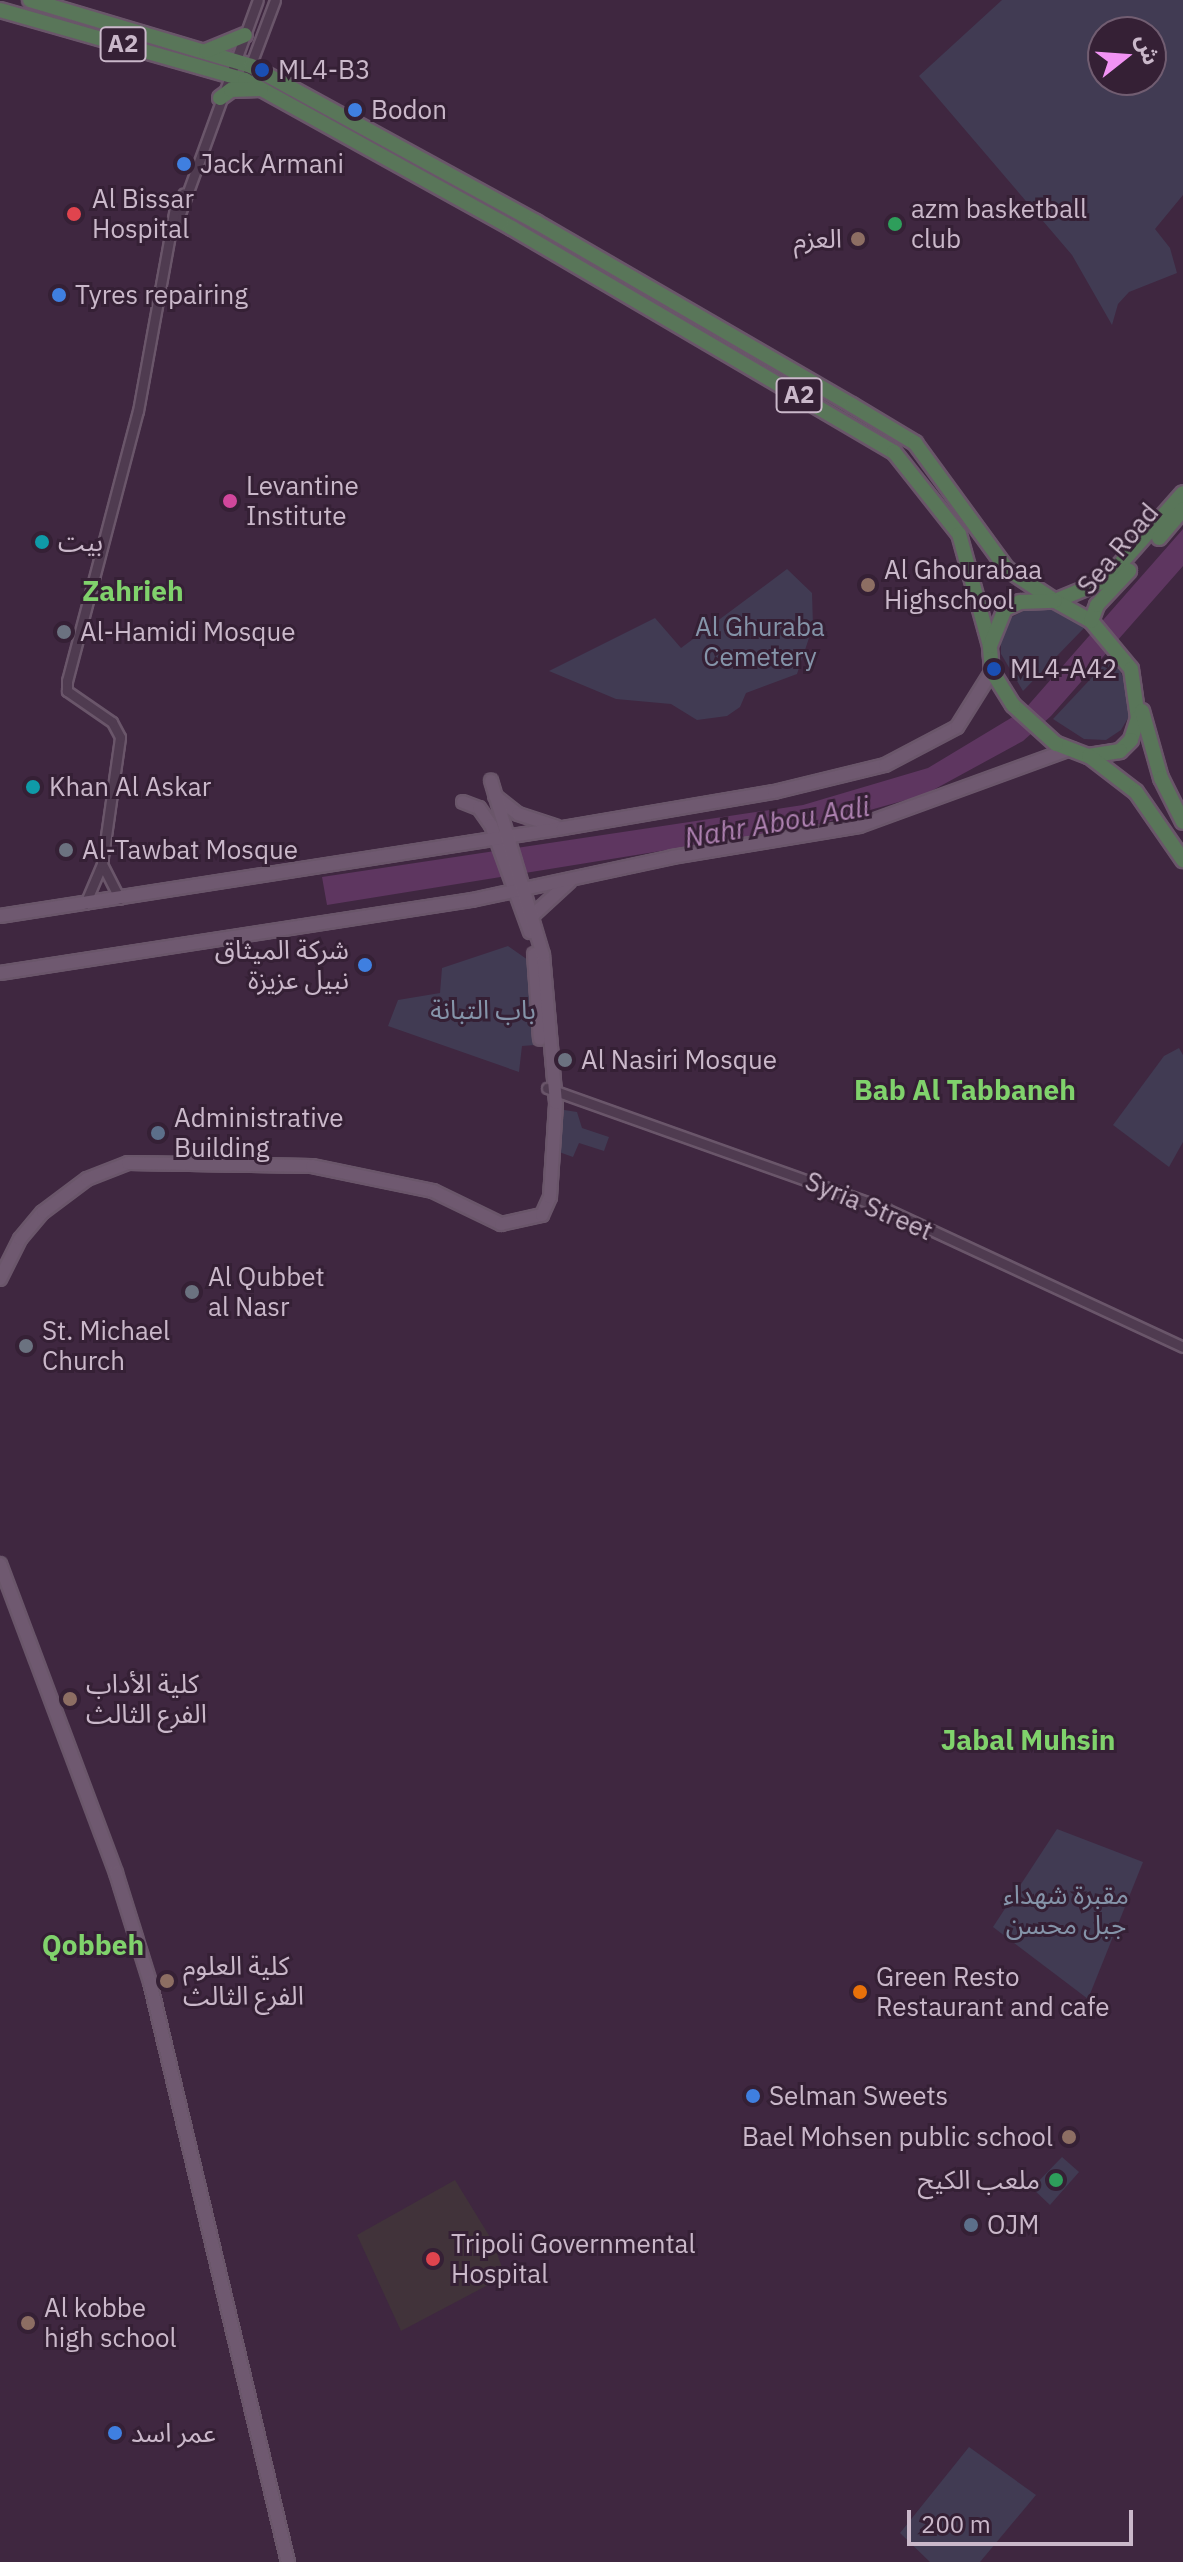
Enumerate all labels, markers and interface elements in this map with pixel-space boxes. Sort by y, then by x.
north arrow [1087,16,1167,96]
road number: A2 [99,24,147,64]
text: ش [1130,31,1167,68]
place label: ML4-B3 [278,54,371,86]
marker: ML4-B3 [253,61,271,79]
place label: Bodon [371,94,447,126]
marker: Bodon [346,101,364,119]
place label: Jack Armani [200,148,344,180]
marker: Jack Armani [175,155,193,173]
place label: Al Bissar Hospital [92,183,194,244]
place label: azm basketball club [911,193,1087,254]
marker: Al Bissar Hospital [63,203,85,225]
marker: azm basketball club [886,215,904,233]
place label: العزم [794,223,842,255]
marker: العزم [849,230,867,248]
place label: Tyres repairing [75,279,248,311]
marker: Tyres repairing [50,286,68,304]
road number: A2 [775,375,823,415]
place label: Levantine Institute [246,470,359,532]
marker: Levantine Institute [221,492,239,510]
street label: Sea Road [1071,497,1165,601]
place label: بيت [58,526,103,558]
marker: بيت [33,533,51,551]
place label: Al Ghourabaa Highschool [884,554,1042,616]
district label: Zahrieh [82,574,184,608]
marker: Al Ghourabaa Highschool [859,576,877,594]
park label: Al Ghuraba Cemetery [695,611,825,672]
place label: Al-Hamidi Mosque [80,616,295,648]
marker: Al-Hamidi Mosque [55,623,73,641]
place label: ML4-A42 [1010,653,1117,685]
marker: ML4-A42 [985,660,1003,678]
place label: Khan Al Askar [49,771,211,803]
marker: Khan Al Askar [24,778,42,796]
water label: Nahr Abou Aali [682,789,872,855]
place label: Al-Tawbat Mosque [82,834,298,866]
marker: Al-Tawbat Mosque [57,841,75,859]
place label: شركة الميثاق نبيل عزيزة [215,934,349,996]
marker: شركة الميثاق نبيل عزيزة [356,956,374,974]
park label: باب التبانة [430,994,536,1026]
place label: Al Nasiri Mosque [581,1044,777,1076]
marker: Al Nasiri Mosque [556,1051,574,1069]
district label: Bab Al Tabbaneh [854,1073,1076,1107]
place label: Administrative Building [174,1102,344,1164]
marker: Administrative Building [149,1124,167,1142]
street label: Syria Street [801,1165,937,1247]
place label: Al Qubbet al Nasr [208,1261,325,1322]
marker: Al Qubbet al Nasr [183,1283,201,1301]
place label: St. Michael Church [42,1315,170,1376]
marker: St. Michael Church [17,1337,35,1355]
place label: كلية الأداب الفرع الثالث [86,1668,207,1730]
marker: كلية الأداب الفرع الثالث [61,1690,79,1708]
district label: Jabal Muhsin [941,1723,1115,1757]
park label: مقبرة شهداء جبل محسن [1003,1879,1129,1940]
district label: Qobbeh [42,1928,144,1962]
place label: كلية العلوم الفرع الثالث [183,1950,304,2012]
place label: Green Resto Restaurant and cafe [876,1961,1110,2022]
marker: كلية العلوم الفرع الثالث [158,1972,176,1990]
marker: Green Resto Restaurant and cafe [851,1983,869,2001]
place label: Selman Sweets [769,2080,948,2112]
marker: Selman Sweets [744,2087,762,2105]
place label: Bael Mohsen public school [742,2121,1053,2153]
marker: Bael Mohsen public school [1060,2128,1078,2146]
place label: ملعب الكيح [918,2164,1040,2196]
marker: ملعب الكيح [1047,2171,1065,2189]
place label: OJM [987,2209,1039,2241]
marker: OJM [962,2216,980,2234]
place label: Tripoli Governmental Hospital [451,2228,696,2290]
marker: Tripoli Governmental Hospital [422,2248,444,2270]
place label: Al kobbe high school [44,2292,177,2354]
marker: Al kobbe high school [19,2314,37,2332]
place label: عمر اسد [131,2417,216,2449]
marker: عمر اسد [106,2424,124,2442]
scale bar [911,2494,1137,2544]
text: 200 m [921,2508,991,2540]

